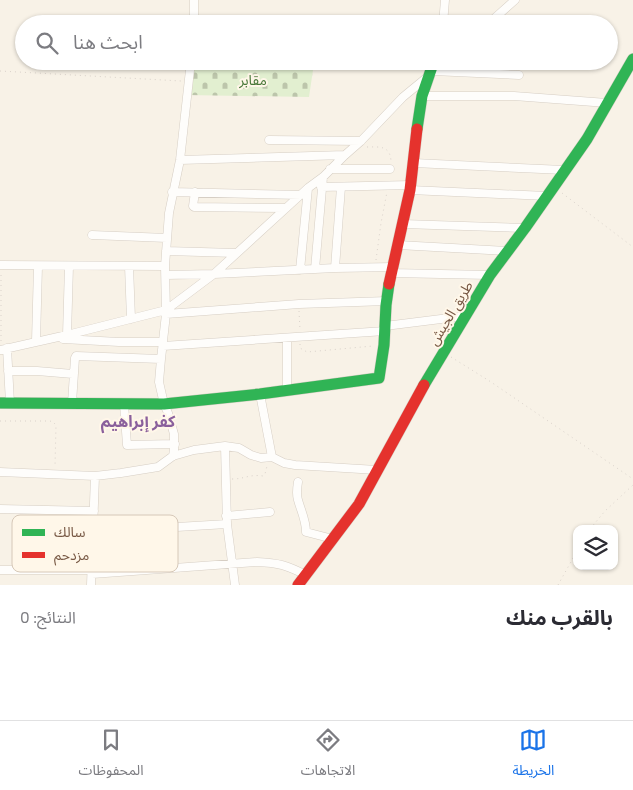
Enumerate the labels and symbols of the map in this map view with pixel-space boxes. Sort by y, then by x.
park label: مقابر [238,71,267,89]
street label: طريق الجيش [424,278,478,349]
district label: كفر إبراهيم [101,411,176,434]
legend [12,515,178,572]
text: سالك [54,523,86,540]
text: مزدحم [54,546,89,566]

